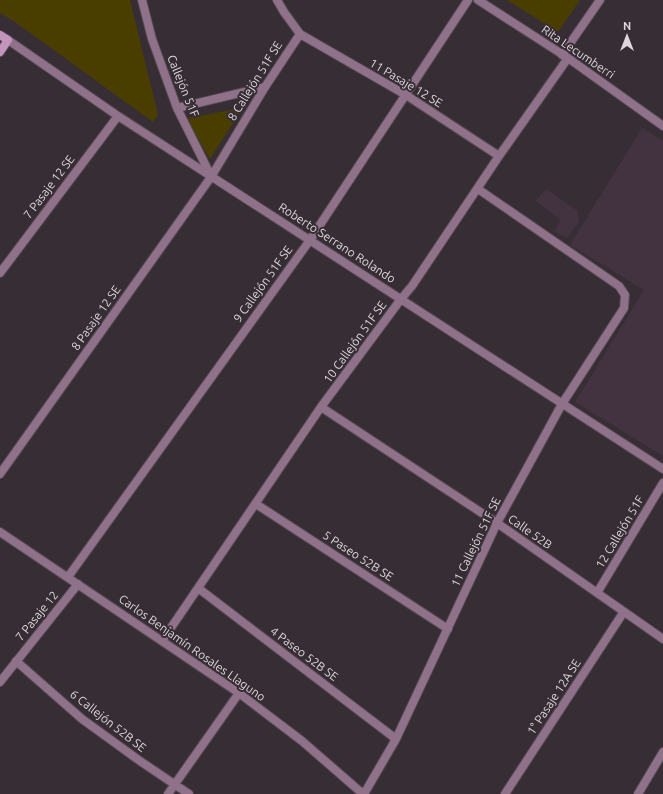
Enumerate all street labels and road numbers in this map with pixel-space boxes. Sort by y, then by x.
street label: Rita Lecumberri [539,22,617,81]
street label: 8 Callejón 51F SE [225,38,284,123]
street label: Callejón 51F [165,53,202,119]
street label: 11 Pasaje 12 SE [368,56,445,110]
street label: 7 Pasaje 12 SE [21,152,77,221]
street label: Roberto Serrano Rolando [276,200,398,285]
street label: 9 Callejón 51F SE [231,243,295,324]
street label: 8 Pasaje 12 SE [69,283,123,352]
street label: 10 Callejón 51F SE [321,298,389,385]
street label: 12 Callejón 51F [593,493,646,570]
street label: 11 Callejón 51F SE [448,495,503,589]
street label: Calle 52B [506,512,555,551]
street label: 5 Paseo 52B SE [321,528,396,583]
street label: 7 Pasaje 12 [13,588,61,643]
street label: Carlos Benjamín Rosales Llaguno [117,592,268,703]
street label: 4 Paseo 52B SE [268,624,341,683]
street label: 1° Pasaje 12A SE [524,656,583,737]
street label: 6 Callejón 52B SE [68,687,149,754]

